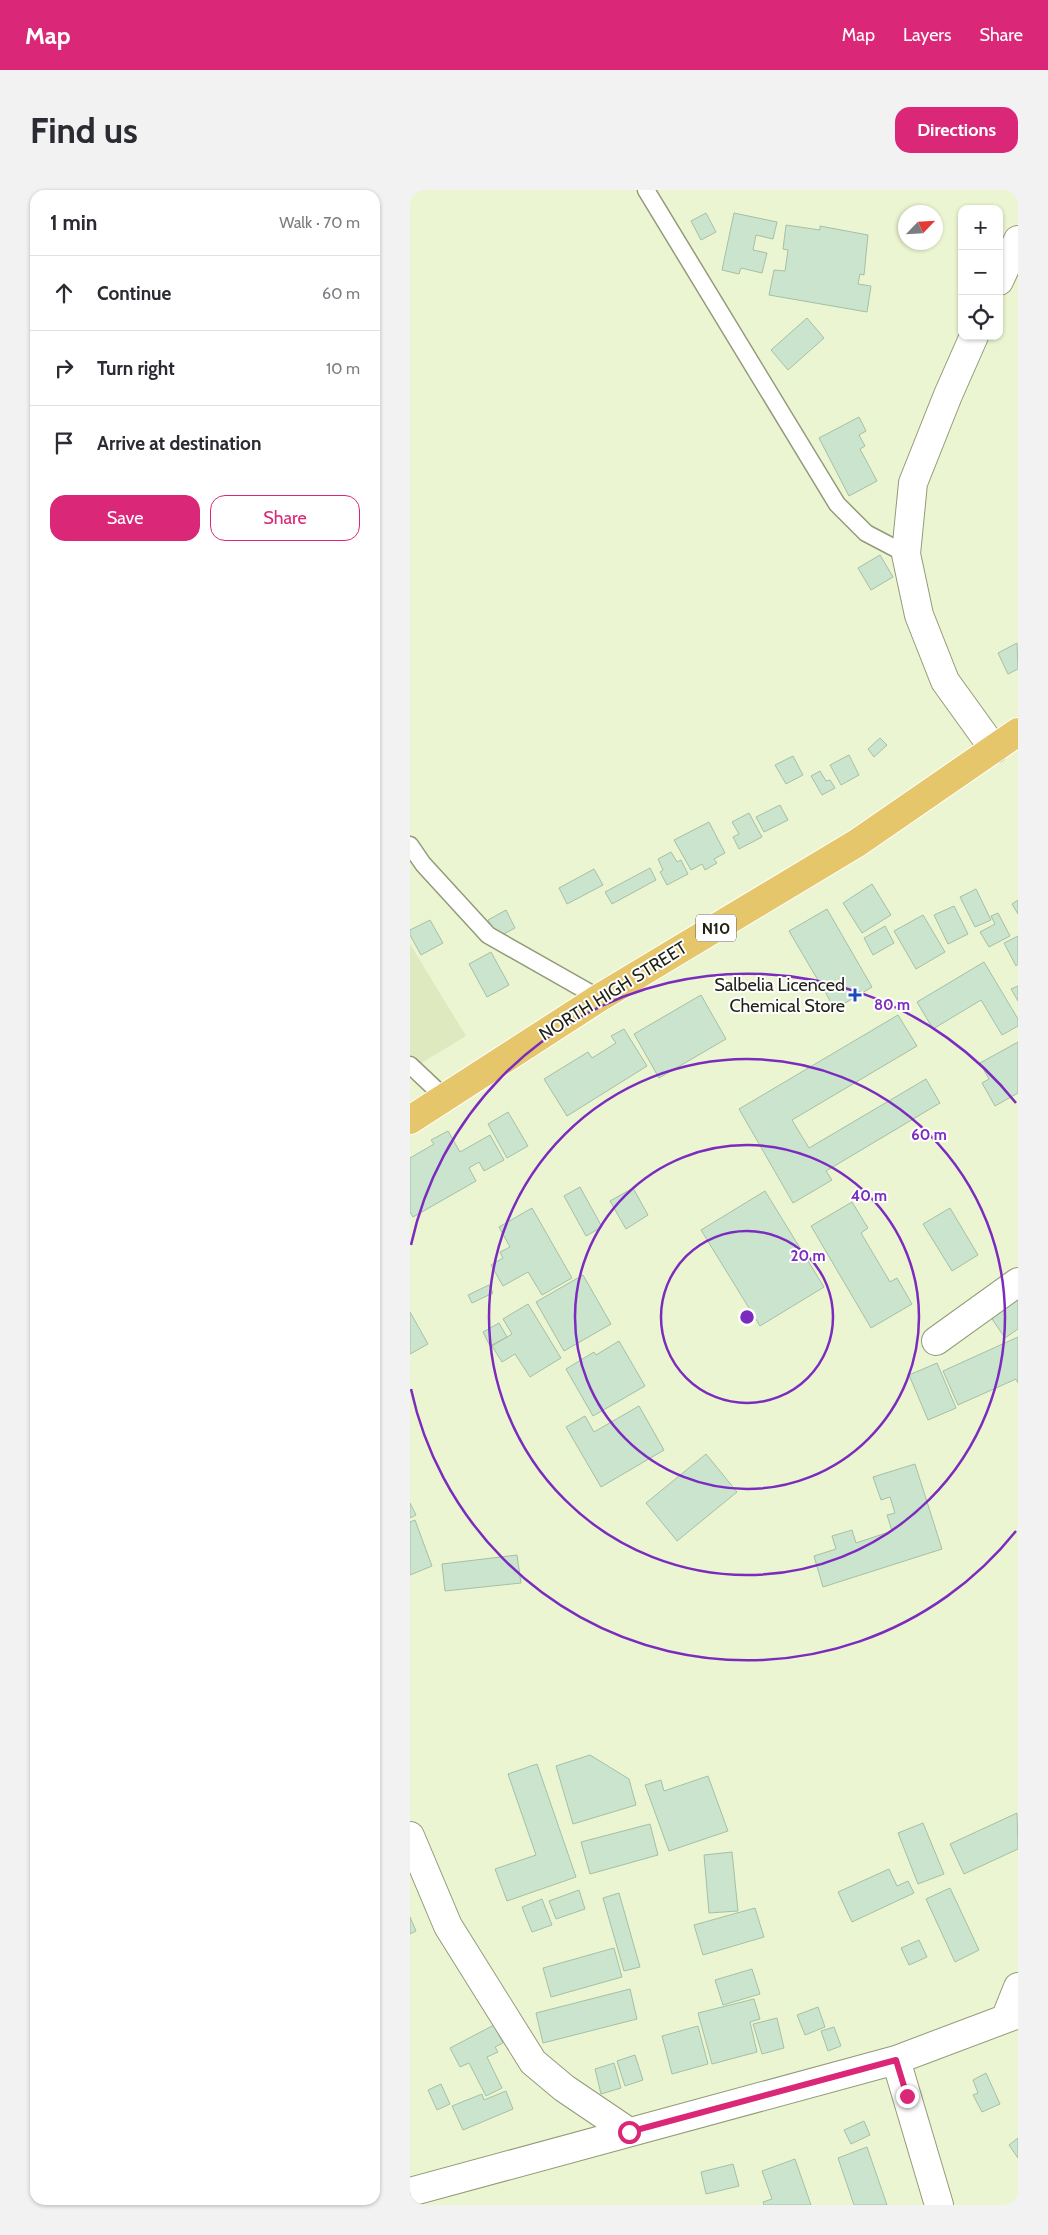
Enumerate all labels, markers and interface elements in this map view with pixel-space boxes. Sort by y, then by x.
text: Map [25,21,71,50]
text: Map [842,24,875,46]
text: Layers [903,24,952,46]
text: Share [980,24,1023,46]
button: Directions [895,107,1018,153]
text: Find us [30,109,138,152]
north arrow [898,205,943,250]
map controls [958,205,1003,340]
button: + [958,205,1003,250]
text: 1 min [50,210,97,235]
text: Walk · 70 m [279,213,360,232]
button: − [958,250,1003,295]
icon: ahead [50,279,78,307]
text: Continue [97,282,171,305]
text: 60 m [322,284,360,303]
button: locate [958,295,1003,340]
icon: right [50,354,78,382]
text: Turn right [97,357,175,380]
text: 10 m [326,359,360,378]
icon: arrive [50,429,78,457]
text: Arrive at destination [97,432,261,455]
button: Save [50,495,200,541]
button: Share [210,495,360,541]
road number: N10 [696,914,736,941]
street label: NORTH HIGH STREET [535,936,691,1045]
place label: Salbelia Licenced Chemical Store [714,974,845,1017]
marker: Salbelia Licenced Chemical Store [849,989,861,1001]
text: 80 m [874,996,910,1014]
text: 60 m [911,1126,947,1144]
text: 40 m [851,1187,887,1205]
text: 20 m [791,1247,825,1265]
centre of rings [738,1308,756,1326]
route end [896,2085,919,2108]
route start [618,2121,641,2144]

